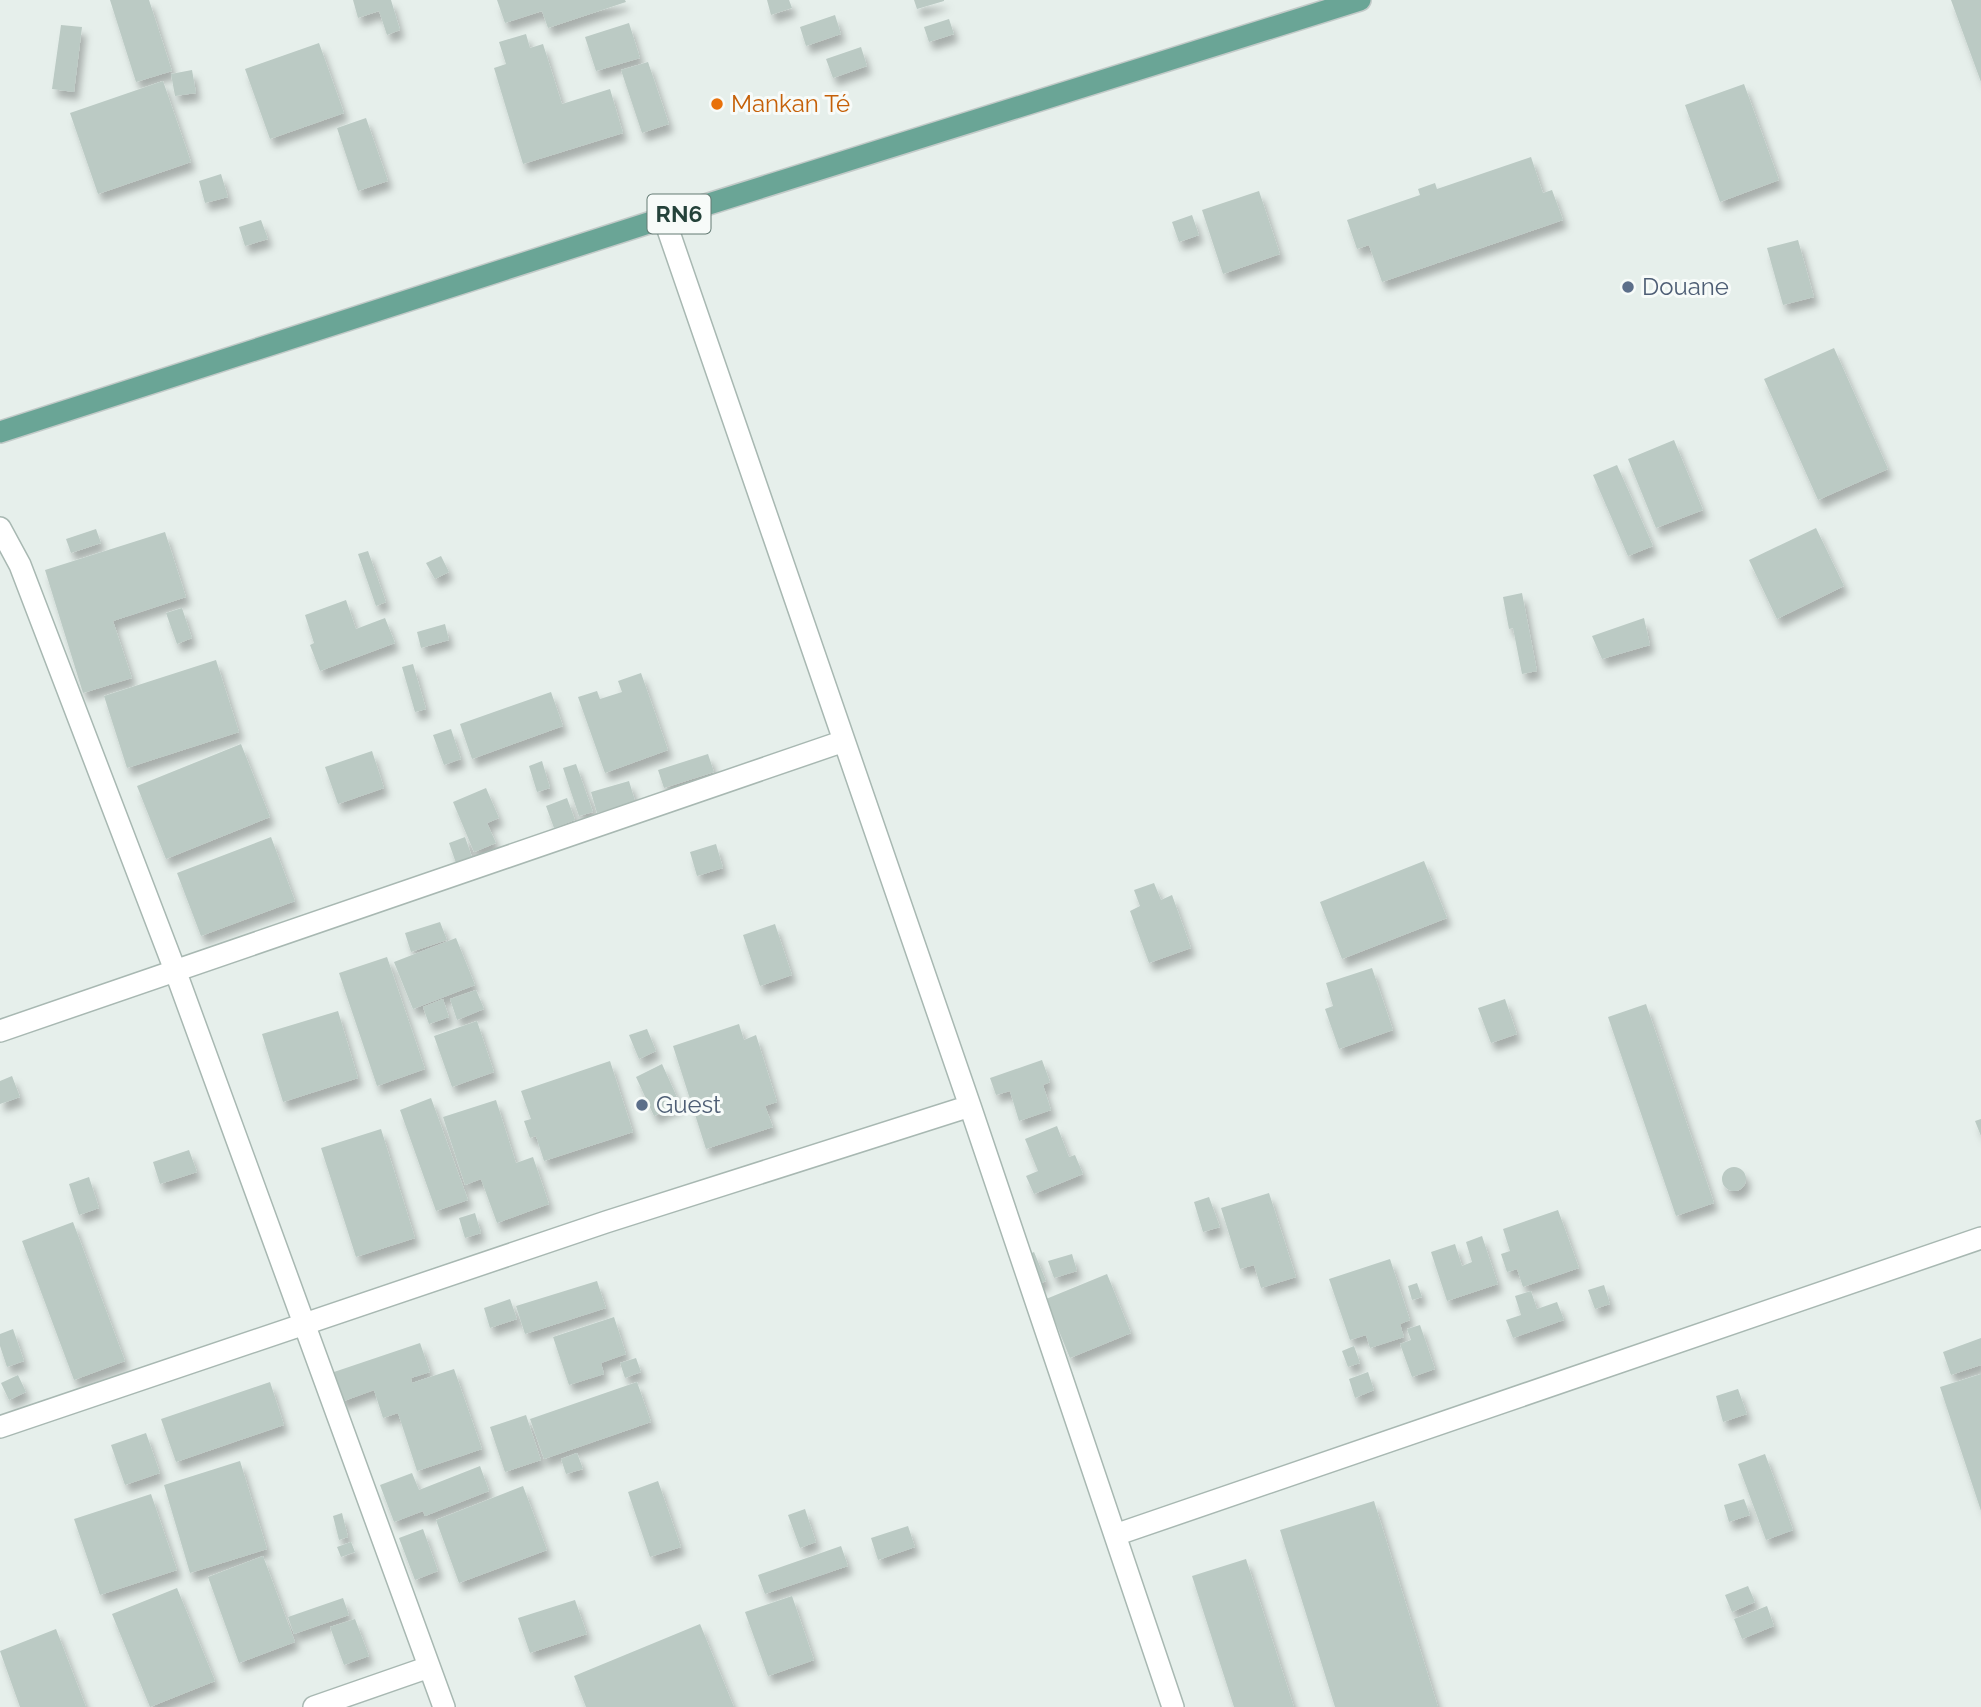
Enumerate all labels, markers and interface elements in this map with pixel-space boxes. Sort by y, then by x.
place label: Mankan Té [731,89,850,118]
marker: Mankan Té [709,96,725,112]
road number: RN6 [648,195,710,234]
place label: Douane [1642,272,1729,301]
marker: Douane [1620,279,1636,295]
place label: Guest [656,1090,721,1119]
marker: Guest [634,1097,650,1113]

